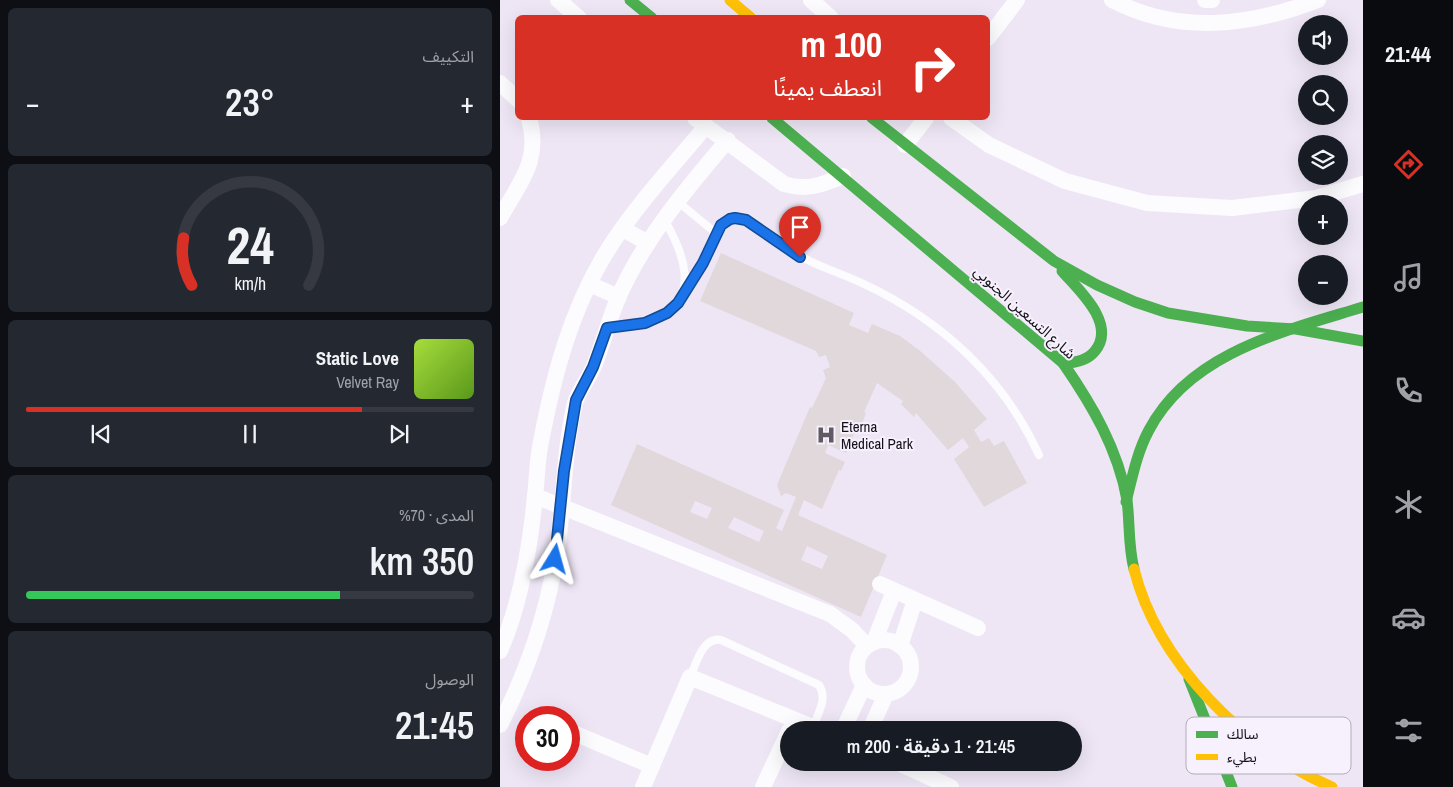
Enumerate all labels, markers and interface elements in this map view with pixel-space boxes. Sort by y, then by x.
map controls [1298,15,1348,305]
button: sound [1298,15,1348,65]
text: 100 m [801,21,882,68]
icon: right [900,35,965,100]
text: 21:44 [1385,39,1431,69]
text: التكييف [422,45,474,67]
text: انعطف يمينًا [773,73,882,103]
button: search [1298,75,1348,125]
text: 23° [225,77,275,128]
text: − [26,84,39,122]
text: + [461,84,474,122]
button: layers [1298,135,1348,185]
icon: directions [1391,147,1426,182]
button: + [1298,195,1348,245]
pin [779,206,821,257]
text: 24 [226,210,274,280]
icon: arrive [786,213,814,241]
button: − [1298,255,1348,305]
icon: music [1391,260,1426,295]
street label: شارع التسعين الجنوبي [968,261,1081,365]
text: km/h [234,272,266,296]
text: Static Love [316,345,399,371]
text: Velvet Ray [336,371,399,393]
icon: phone [1391,373,1426,408]
place label: Eterna Medical Park [841,416,914,454]
icon: previous [87,420,115,448]
icon: pause [236,420,264,448]
icon: next [385,420,413,448]
hospital icon: Eterna Medical Park [815,424,837,446]
icon: climate [1391,487,1426,522]
text: المدى · 70% [399,504,474,526]
position arrow [528,532,580,584]
text: 350 km [370,536,474,587]
icon: car [1391,600,1426,635]
text: الوصول [425,668,474,690]
text: 21:45 [395,700,474,751]
speed limit sign: 30 [515,706,580,771]
icon: filters [1391,713,1426,748]
legend [1186,717,1351,774]
text: سالك [1227,725,1259,743]
text: 21:45 · 1 دقيقة · 200 m [847,733,1015,759]
text: بطيء [1227,748,1257,768]

